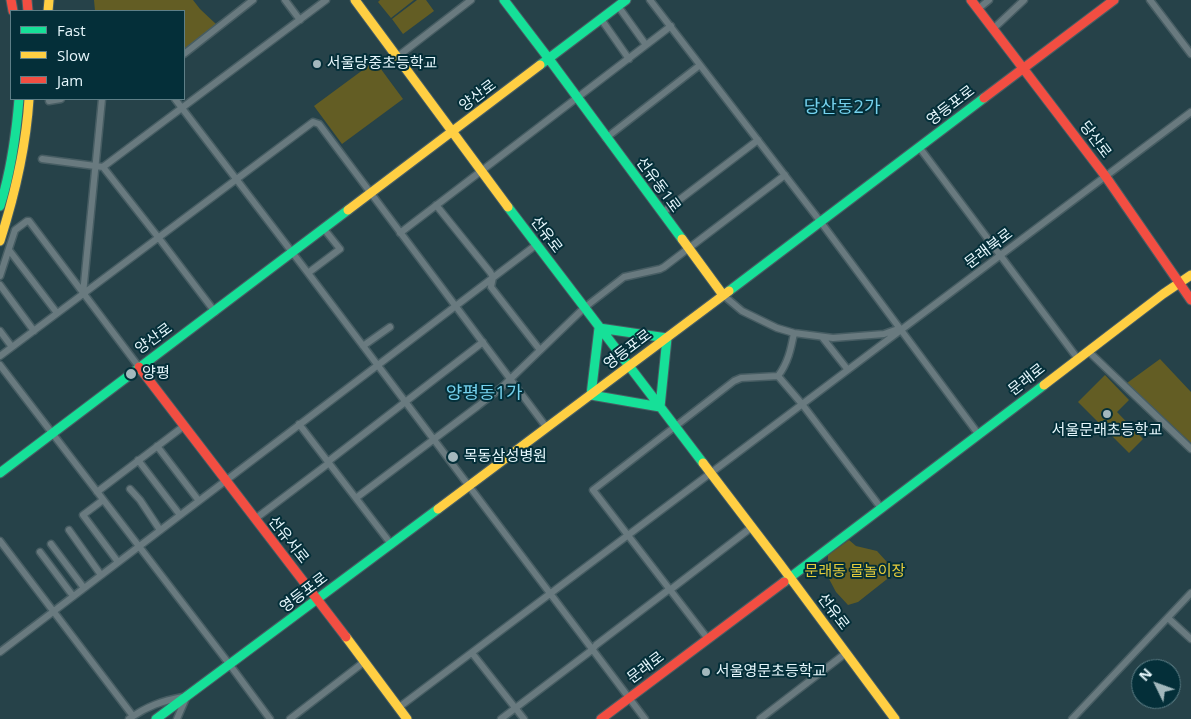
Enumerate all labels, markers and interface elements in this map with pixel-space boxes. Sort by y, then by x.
legend [10,10,185,100]
text: Fast [57,20,86,40]
text: Slow [57,45,90,65]
place label: 서울당중초등학교 [327,55,437,73]
marker: 서울당중초등학교 [311,58,323,70]
text: Jam [57,70,83,90]
street label: 양산로 [456,76,500,116]
street label: 영등포로 [924,82,978,130]
district label: 당산동2가 [804,97,880,119]
street label: 당산로 [1075,118,1115,162]
street label: 선유동1로 [632,154,684,216]
street label: 선유로 [526,213,566,257]
street label: 문래북로 [962,225,1016,273]
street label: 양산로 [132,320,176,358]
street label: 영등포로 [601,326,655,374]
street label: 문래로 [1005,360,1049,400]
place label: 양평 [142,365,170,383]
marker: 양평 [124,367,138,381]
district label: 양평동1가 [446,383,522,405]
marker: 서울문래초등학교 [1101,408,1113,420]
place label: 서울문래초등학교 [1052,422,1162,440]
place label: 목동삼성병원 [464,448,547,466]
marker: 목동삼성병원 [446,450,460,464]
street label: 선유서로 [264,513,312,567]
park label: 문래동 물놀이장 [805,563,905,581]
street label: 영등포로 [277,569,331,617]
street label: 선유로 [813,590,853,634]
street label: 문래로 [624,648,668,688]
north arrow [1131,659,1181,709]
place label: 서울영문초등학교 [716,663,826,681]
text: N [1134,664,1156,685]
marker: 서울영문초등학교 [700,666,712,678]

